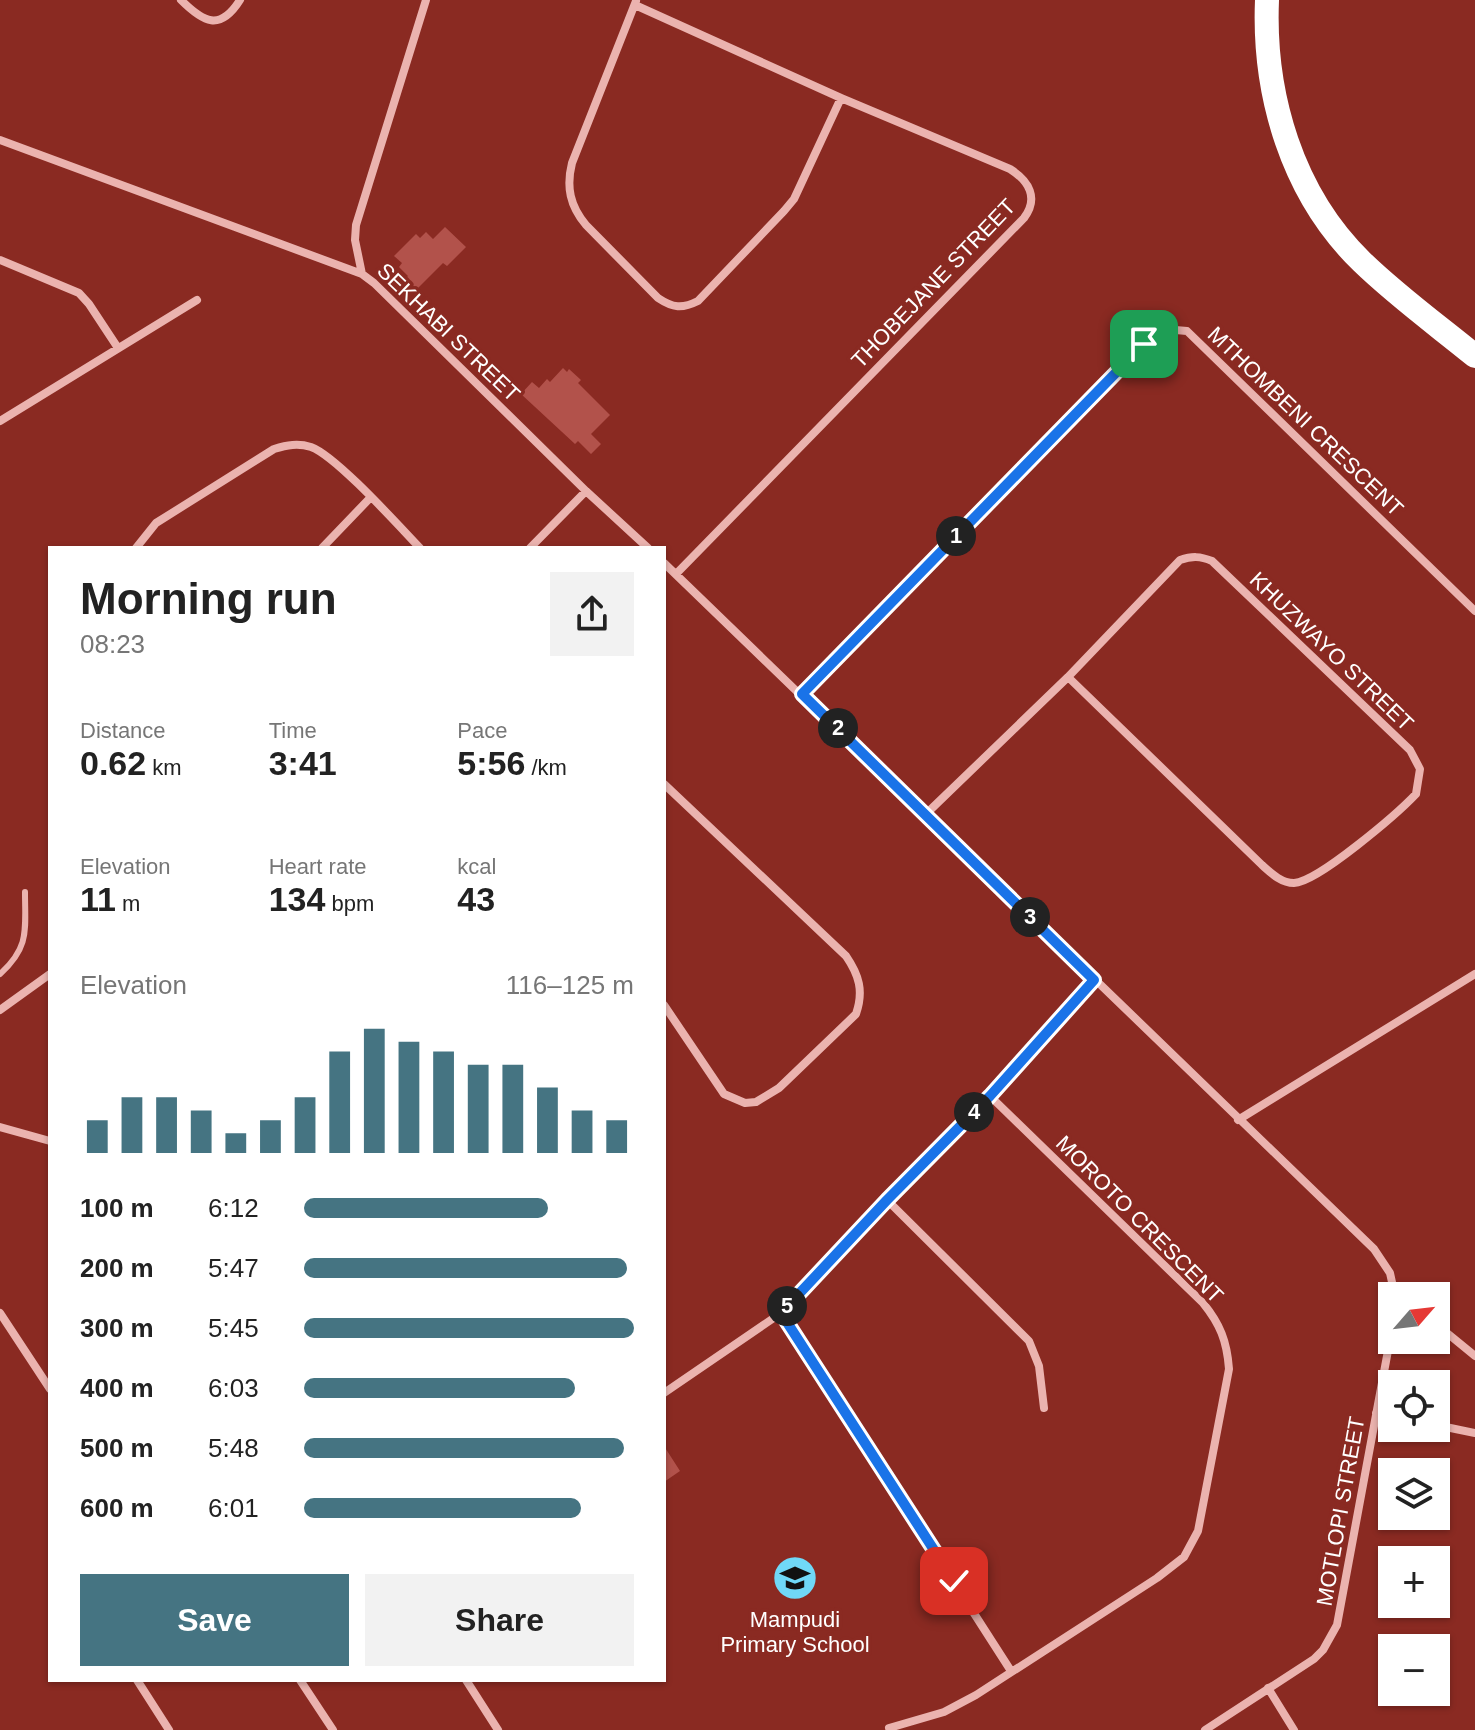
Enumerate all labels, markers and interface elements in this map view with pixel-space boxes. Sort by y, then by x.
street label: THOBEJANE STREET [846,194,1020,373]
street label: SEKHABI STREET [372,258,525,407]
pin [1110,310,1178,378]
icon: arrive [1122,322,1166,366]
street label: MTHOMBENI CRESCENT [1203,322,1408,521]
pin: 1 [936,516,976,556]
text: 1 [950,523,962,548]
street label: KHUZWAYO STREET [1245,567,1419,736]
button: share [550,572,634,656]
text: Morning run [80,574,337,623]
text: 08:23 [80,629,145,659]
pin: 2 [818,708,858,748]
text: 2 [832,715,844,740]
text: Distance [80,718,166,743]
text: Time [269,718,317,743]
text: Pace [457,718,507,743]
text: 0.62 [80,744,146,782]
text: 3:41 [269,744,337,782]
text: 5:56 [457,744,525,782]
text: km [146,755,182,780]
text: /km [525,755,567,780]
text: Elevation [80,854,171,879]
text: Heart rate [269,854,366,879]
text: kcal [457,854,496,879]
text: 11 [80,880,116,918]
text: 134 [269,880,325,918]
text: 43 [457,880,495,918]
text: m [116,891,140,916]
text: bpm [325,891,374,916]
pin: 3 [1010,897,1050,937]
text: 3 [1024,904,1036,929]
text: Elevation [80,970,187,1000]
text: 116–125 m [506,970,634,1000]
pin: 4 [954,1092,994,1132]
text: 4 [968,1099,980,1124]
street label: MOROTO CRESCENT [1051,1131,1228,1308]
text: 100 m [80,1193,154,1223]
text: 6:12 [208,1193,259,1223]
text: 200 m [80,1253,154,1283]
text: 5:47 [208,1253,259,1283]
north arrow [1378,1282,1450,1354]
map controls [1378,1282,1450,1706]
pin: 5 [767,1286,807,1326]
text: 5 [781,1293,793,1318]
text: 300 m [80,1313,154,1343]
text: 5:45 [208,1313,259,1343]
button: locate [1378,1370,1450,1442]
text: 400 m [80,1373,154,1403]
text: 6:03 [208,1373,259,1403]
street label: MOTLOPI STREET [1312,1414,1369,1608]
text: 500 m [80,1433,154,1463]
text: 5:48 [208,1433,259,1463]
button: layers [1378,1458,1450,1530]
text: 600 m [80,1493,154,1523]
text: 6:01 [208,1493,259,1523]
button: + [1378,1546,1450,1618]
pin [920,1547,988,1615]
school or university icon: Mampudi Primary School [771,1554,819,1602]
icon: check [932,1559,976,1603]
button: Save [80,1574,349,1666]
button: Share [365,1574,634,1666]
place label: Mampudi Primary School [720,1607,870,1657]
button: − [1378,1634,1450,1706]

